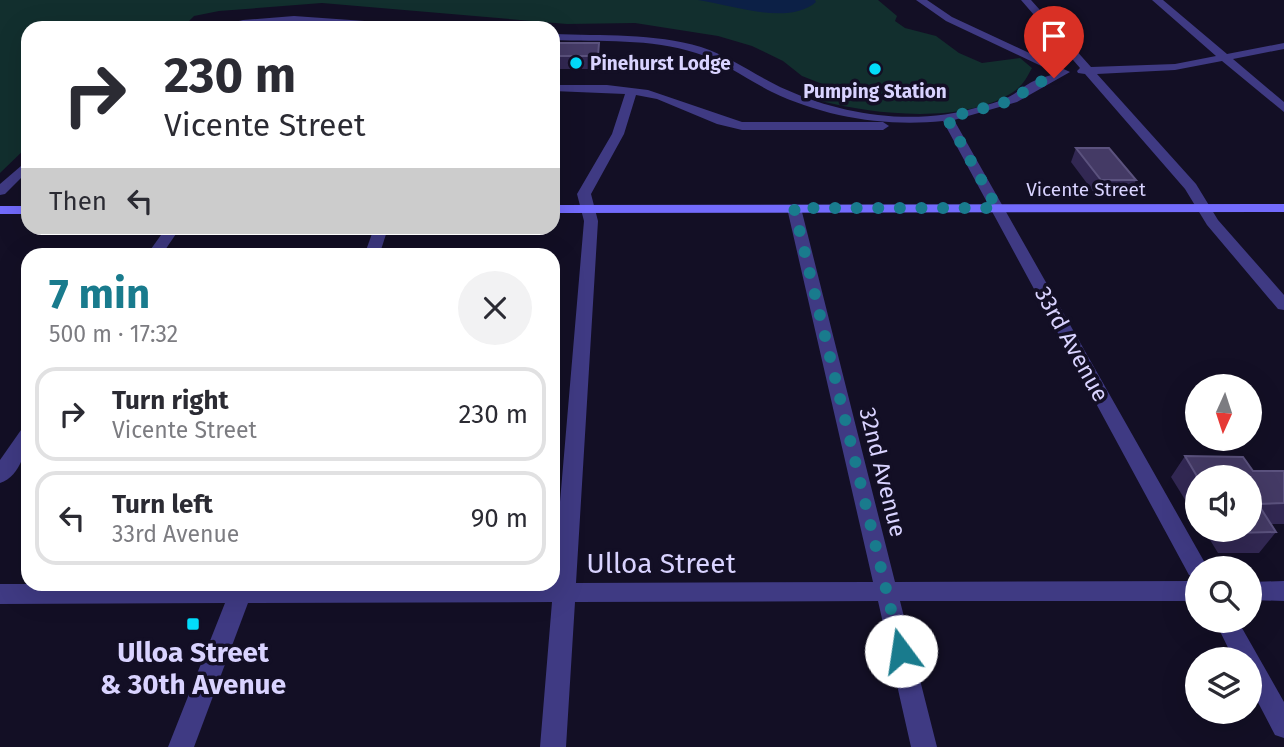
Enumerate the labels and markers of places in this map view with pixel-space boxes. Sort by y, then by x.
pin [1024,6,1084,78]
place label: Pinehurst Lodge [590,52,731,75]
marker: Pinehurst Lodge [568,55,584,71]
marker: Pumping Station [867,61,883,77]
place label: Pumping Station [803,80,947,103]
marker: Ulloa Street & 30th Avenue [185,616,201,632]
place label: Ulloa Street & 30th Avenue [100,636,286,701]

